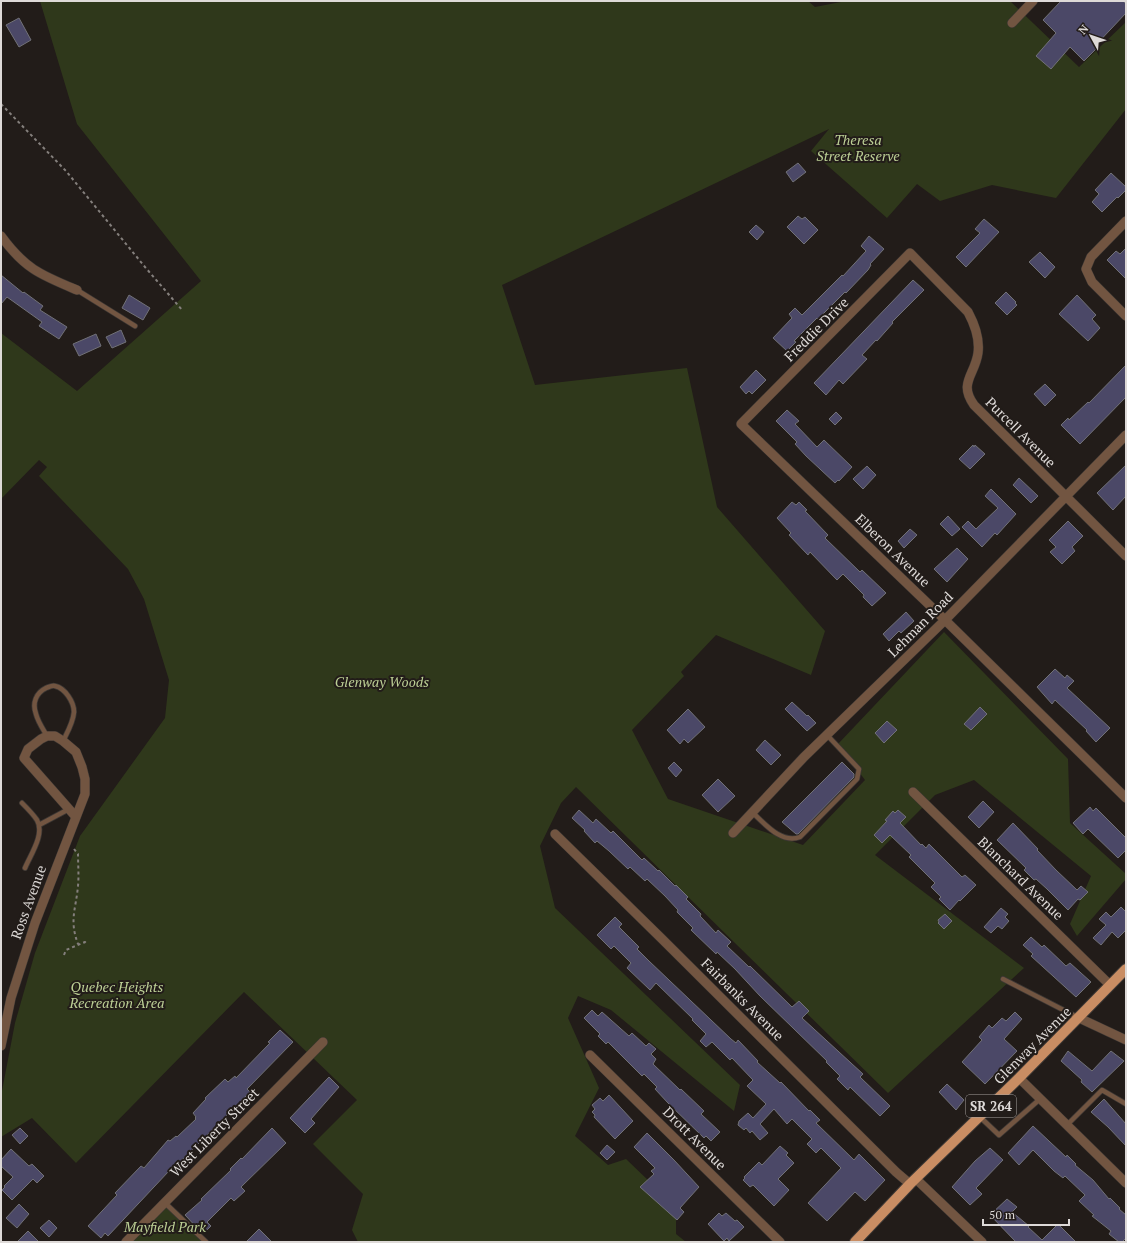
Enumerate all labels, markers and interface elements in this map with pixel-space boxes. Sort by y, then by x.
north arrow [1071,16,1111,56]
text: N [1075,21,1092,37]
park label: Theresa Street Reserve [816,130,900,165]
street label: Freddie Drive [780,293,852,365]
street label: Purcell Avenue [982,393,1060,471]
street label: Elberon Avenue [851,509,935,591]
street label: Lehman Road [883,587,957,661]
park label: Glenway Woods [335,672,429,691]
street label: Blanchard Avenue [974,832,1068,924]
street label: Ross Avenue [6,862,50,942]
street label: Fairbanks Avenue [698,954,788,1044]
park label: Quebec Heights Recreation Area [68,977,165,1012]
street label: Glenway Avenue [989,1002,1075,1088]
street label: West Liberty Street [165,1083,263,1181]
road number: SR 264 [966,1095,1016,1117]
street label: Drott Avenue [659,1102,731,1174]
scale bar [983,1201,1069,1227]
text: 50 m [989,1207,1016,1222]
park label: Mayfield Park [123,1217,206,1236]

